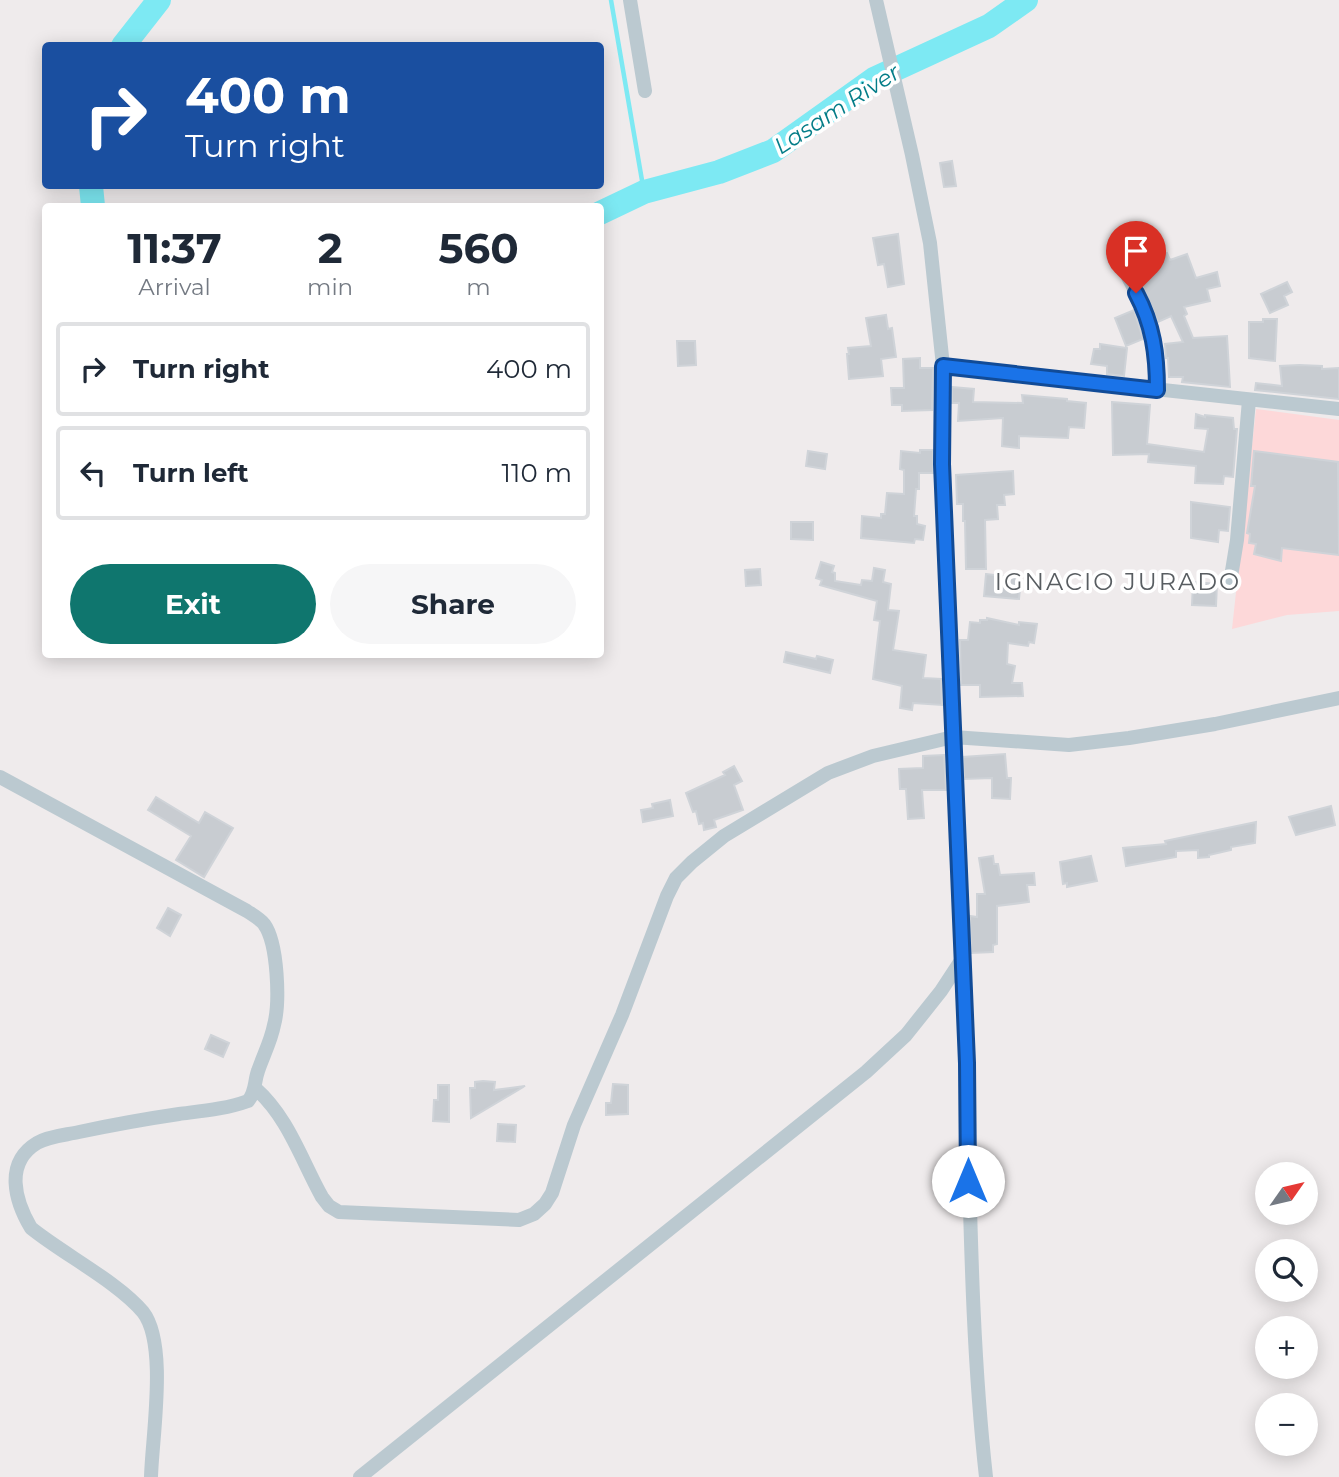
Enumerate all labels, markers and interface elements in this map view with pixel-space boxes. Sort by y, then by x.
water label: Lasam River [769,58,906,160]
text: 400 m [185,66,351,125]
icon: right [70,70,161,161]
text: Turn right [185,126,345,165]
pin [1106,221,1166,293]
text: 11:37 [127,222,222,274]
text: 2 [318,222,342,274]
text: 560 [438,222,519,274]
icon: arrive [1117,232,1155,270]
text: Arrival [138,273,211,301]
text: min [307,273,353,301]
text: m [466,273,491,301]
icon: right [74,350,112,388]
text: Turn right [133,353,269,385]
text: 400 m [486,353,572,385]
icon: left [74,454,112,492]
text: Turn left [133,457,249,489]
text: 110 m [502,457,572,489]
button: Exit [70,564,316,644]
button: Share [330,564,576,644]
district label: IGNACIO JURADO [995,567,1241,596]
position arrow [931,1144,1005,1218]
north arrow [1255,1162,1318,1225]
map controls [1255,1162,1318,1456]
button: search [1255,1239,1318,1302]
button: + [1255,1316,1318,1379]
button: − [1255,1393,1318,1456]

